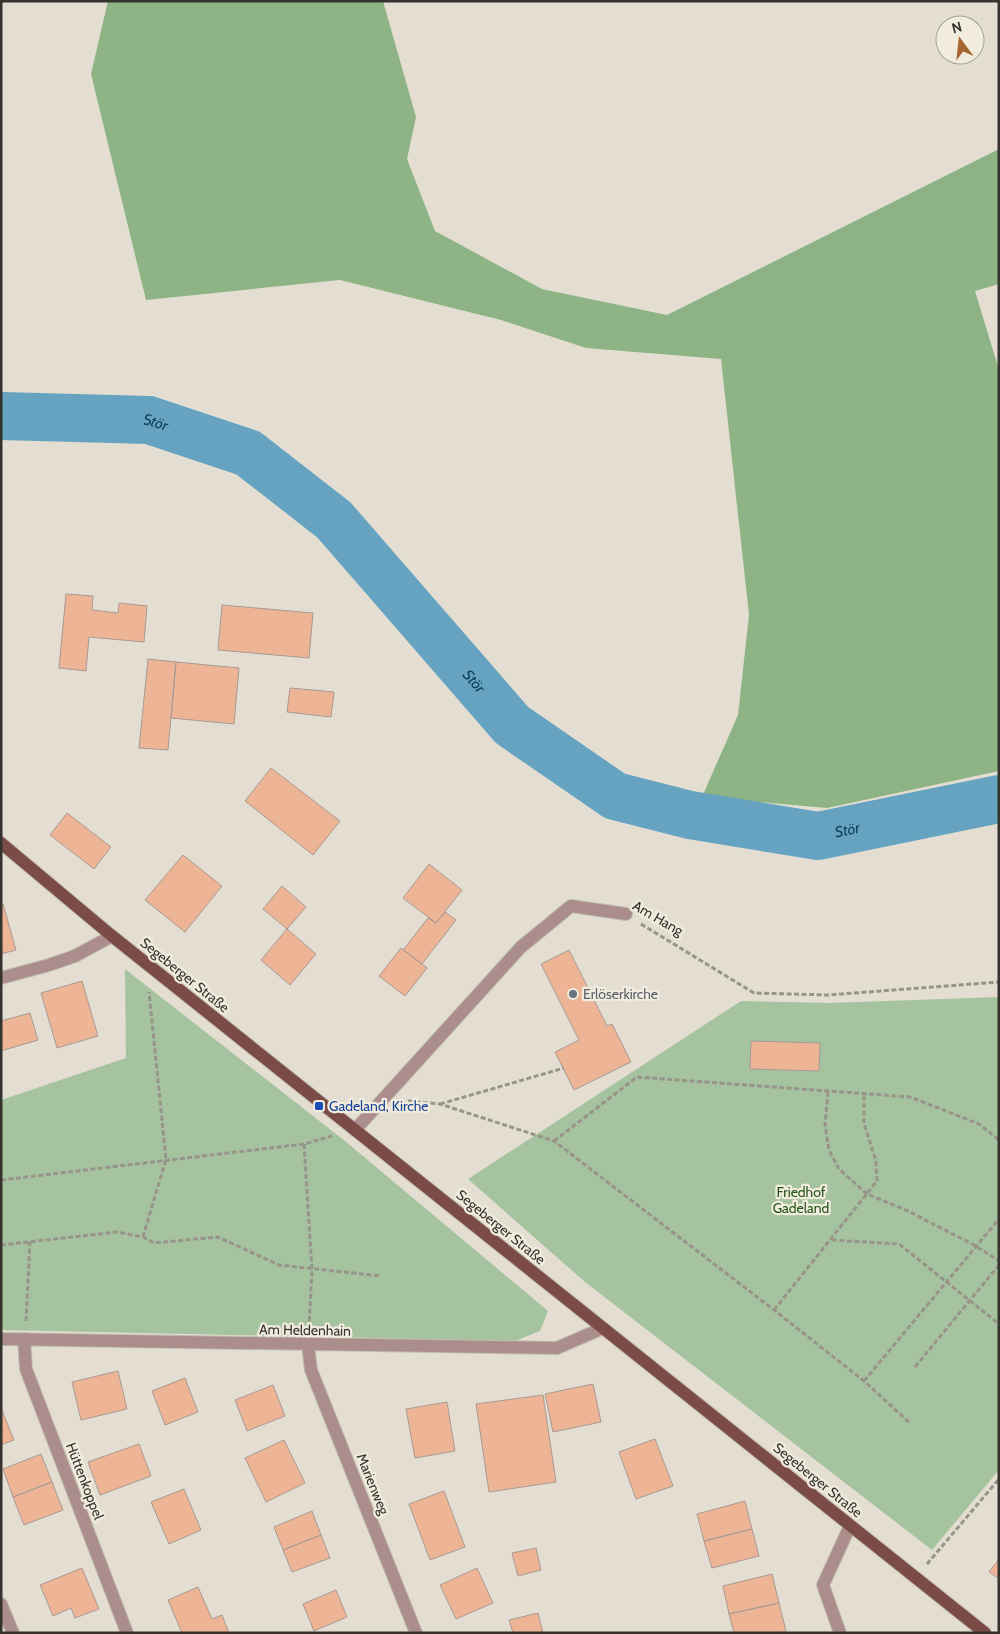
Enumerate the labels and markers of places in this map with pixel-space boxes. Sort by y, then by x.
place label: Erlöserkirche [583,985,658,1003]
marker: Erlöserkirche [567,988,579,1000]
place label: Gadeland, Kirche [329,1097,428,1115]
marker: Gadeland, Kirche [313,1100,325,1112]

